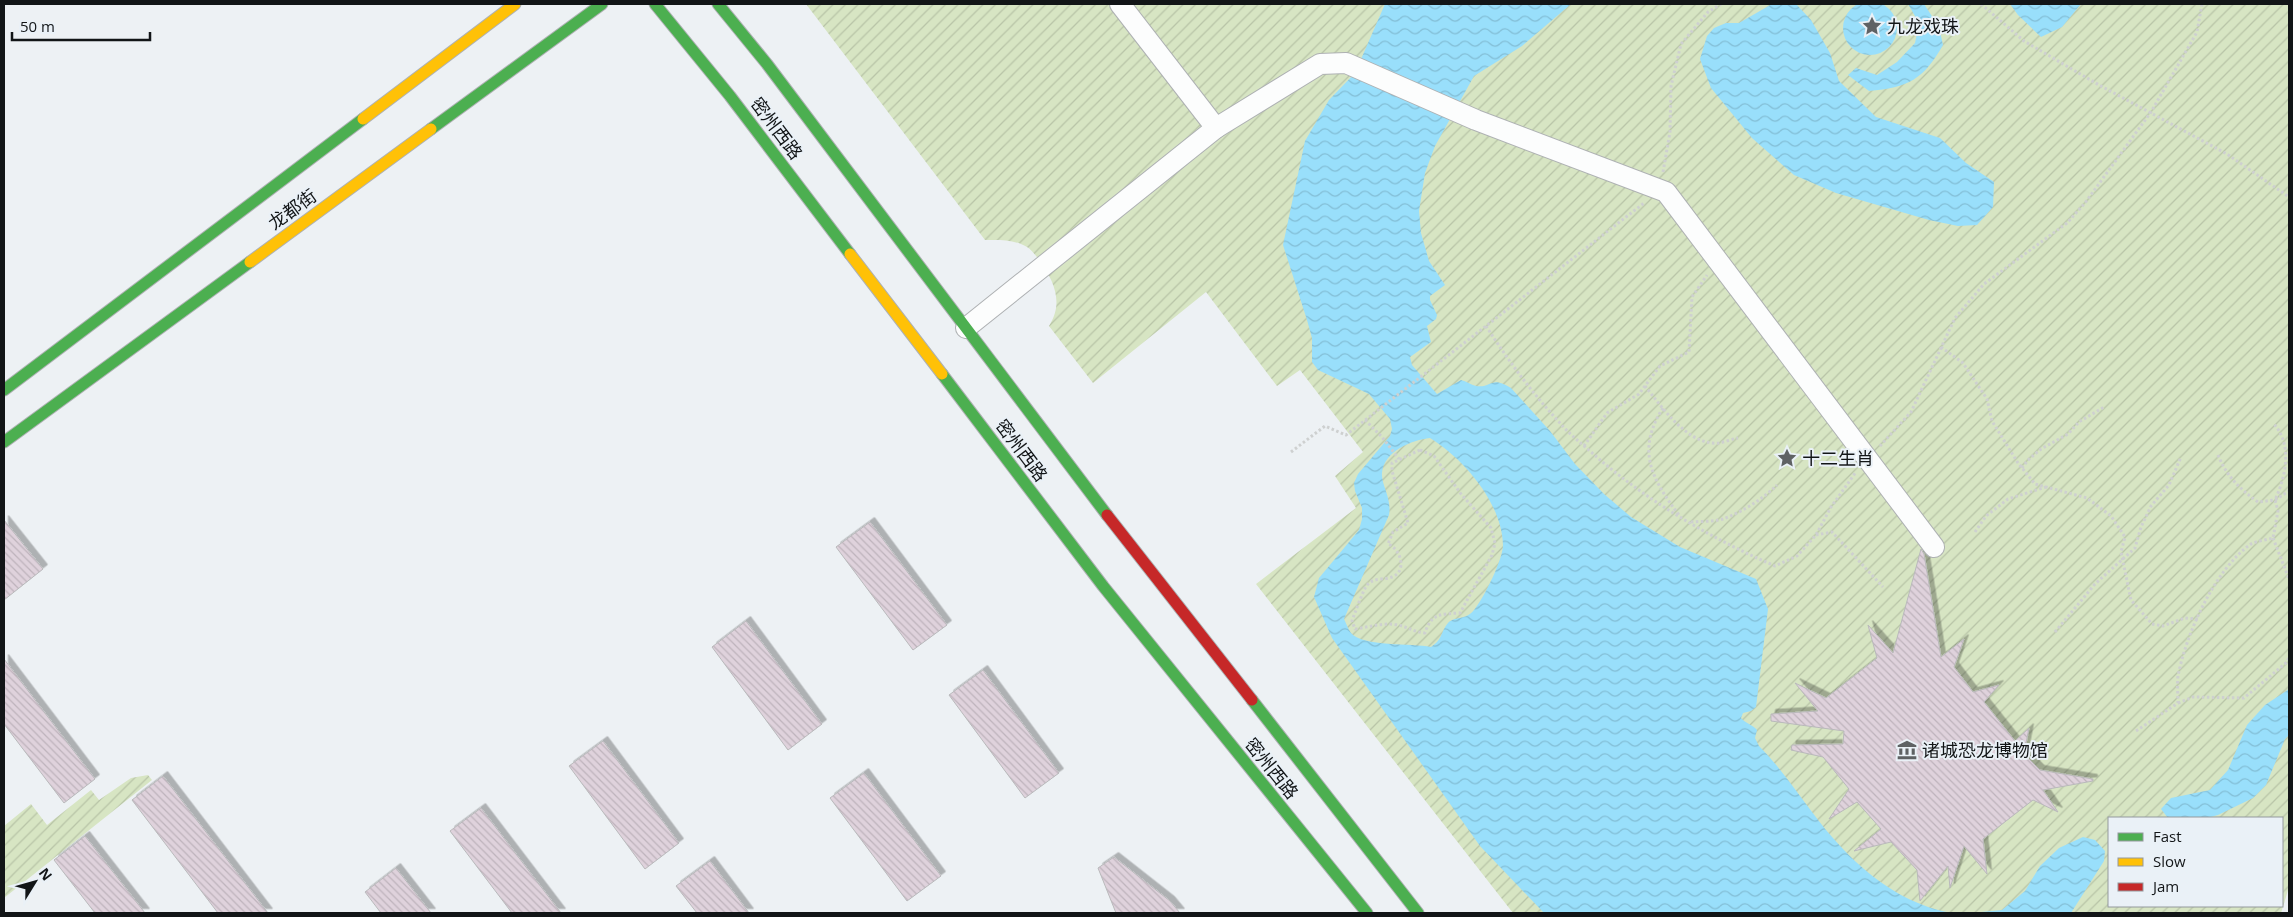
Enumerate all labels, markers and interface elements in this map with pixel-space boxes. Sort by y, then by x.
scale bar [12,10,150,42]
place label: 九龙戏珠 [1887,14,1959,38]
place icon: 九龙戏珠 [1861,15,1883,37]
text: 50 m [20,16,55,36]
street label: 密州西路 [746,92,808,164]
street label: 龙都街 [263,183,321,235]
street label: 密州西路 [991,414,1053,486]
place label: 十二生肖 [1802,446,1874,470]
place icon: 十二生肖 [1776,447,1798,469]
street label: 密州西路 [1240,732,1304,804]
place label: 诸城恐龙博物馆 [1922,738,2048,762]
museum icon: 诸城恐龙博物馆 [1896,739,1918,761]
legend [2108,817,2283,907]
text: Fast [2153,826,2182,846]
text: Slow [2153,851,2186,871]
north arrow [10,857,60,907]
text: N [35,864,57,884]
text: Jam [2151,876,2179,896]

